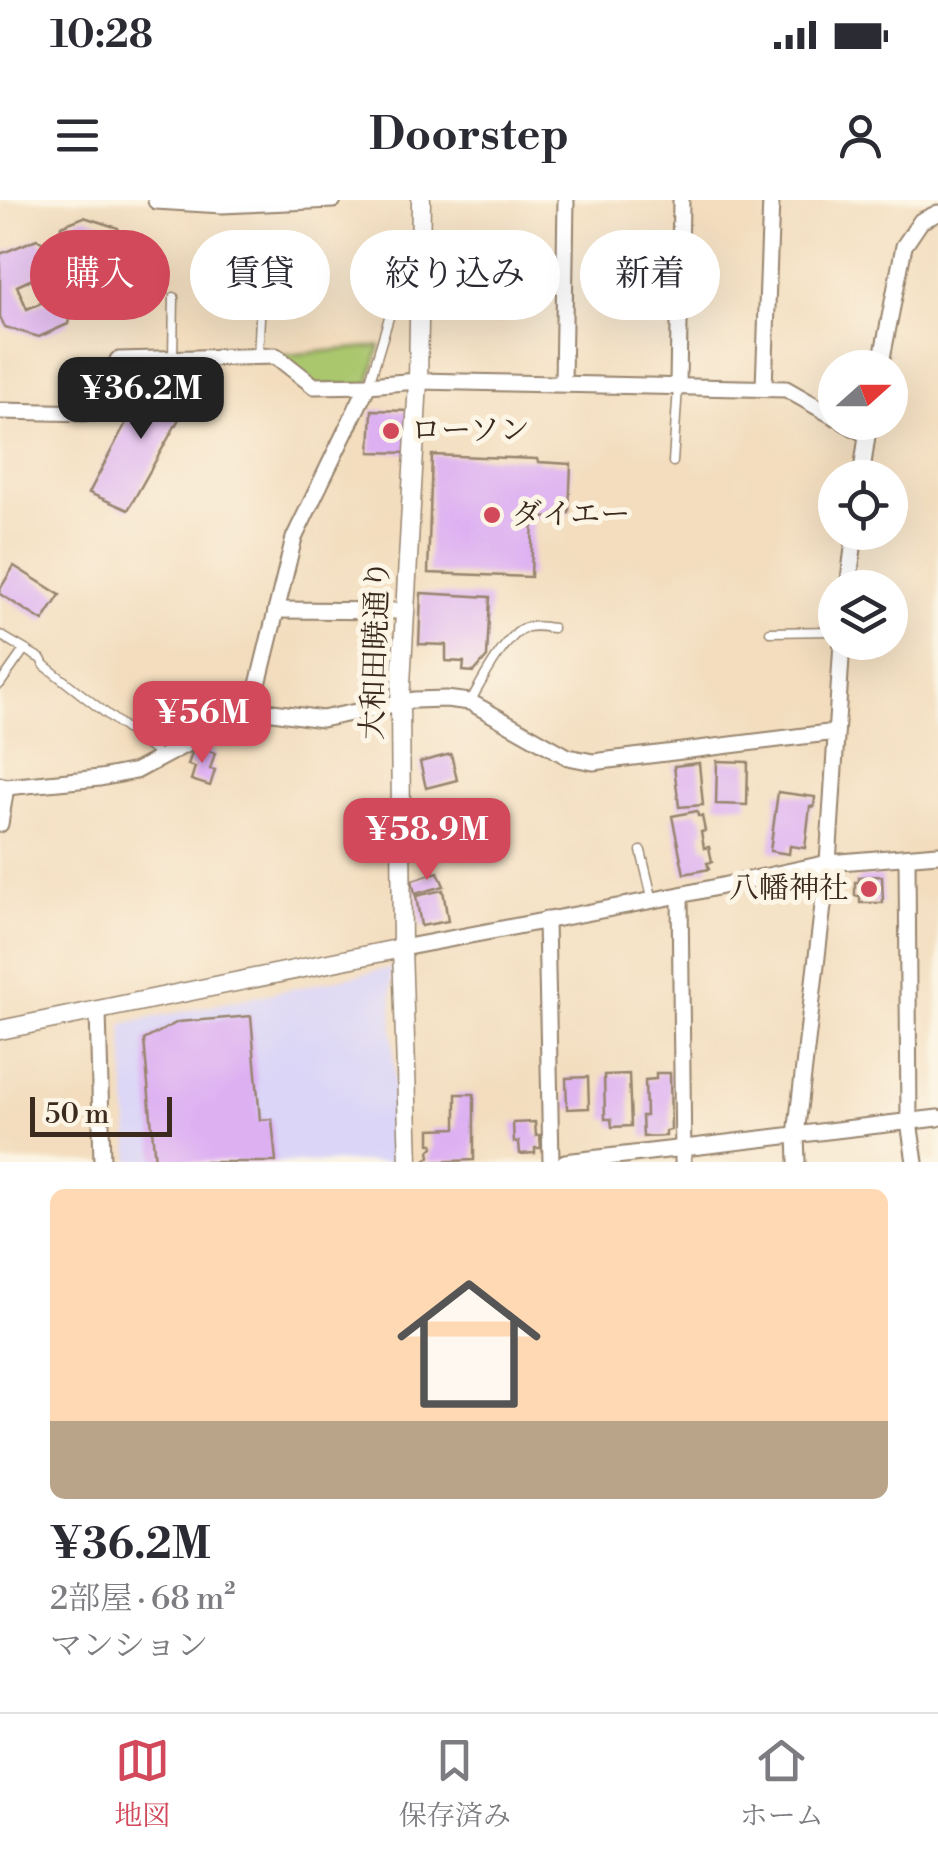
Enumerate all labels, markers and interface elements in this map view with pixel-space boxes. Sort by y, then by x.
text: 10:28 [50,12,153,59]
text: Doorstep [369,107,569,164]
icon: menu [50,108,105,163]
icon: person [833,108,888,163]
chip: 購入 [30,230,170,320]
chip: 賃貸 [190,230,330,320]
chip: 絞り込み [350,230,560,320]
chip: 新着 [580,230,720,320]
north arrow [818,350,908,440]
map controls [818,350,908,660]
pin: ¥36.2M [60,357,222,442]
text: ¥36.2M [80,369,202,409]
place label: ローソン [411,412,530,450]
marker: ローソン [380,420,402,442]
button: locate [818,460,908,550]
place label: ダイエー [512,496,630,534]
marker: ダイエー [481,504,503,526]
street label: 大和田暁通り [354,559,398,741]
button: layers [818,570,908,660]
pin: ¥56M [143,681,261,766]
text: ¥56M [155,693,249,733]
pin: ¥58.9M [346,798,508,883]
text: ¥58.9M [365,810,489,850]
place label: 八幡神社 [729,870,849,908]
marker: 八幡神社 [858,878,880,900]
scale bar [30,1092,172,1136]
text: 50 m [45,1097,109,1132]
icon: home [379,1254,559,1434]
text: ¥36.2M [50,1519,211,1572]
text: 2部屋 · 68 m² [50,1579,236,1619]
text: マンション [50,1626,209,1666]
tab: 地図 [114,1733,170,1834]
tab: 保存済み [399,1733,511,1834]
tab: ホーム [740,1733,824,1834]

